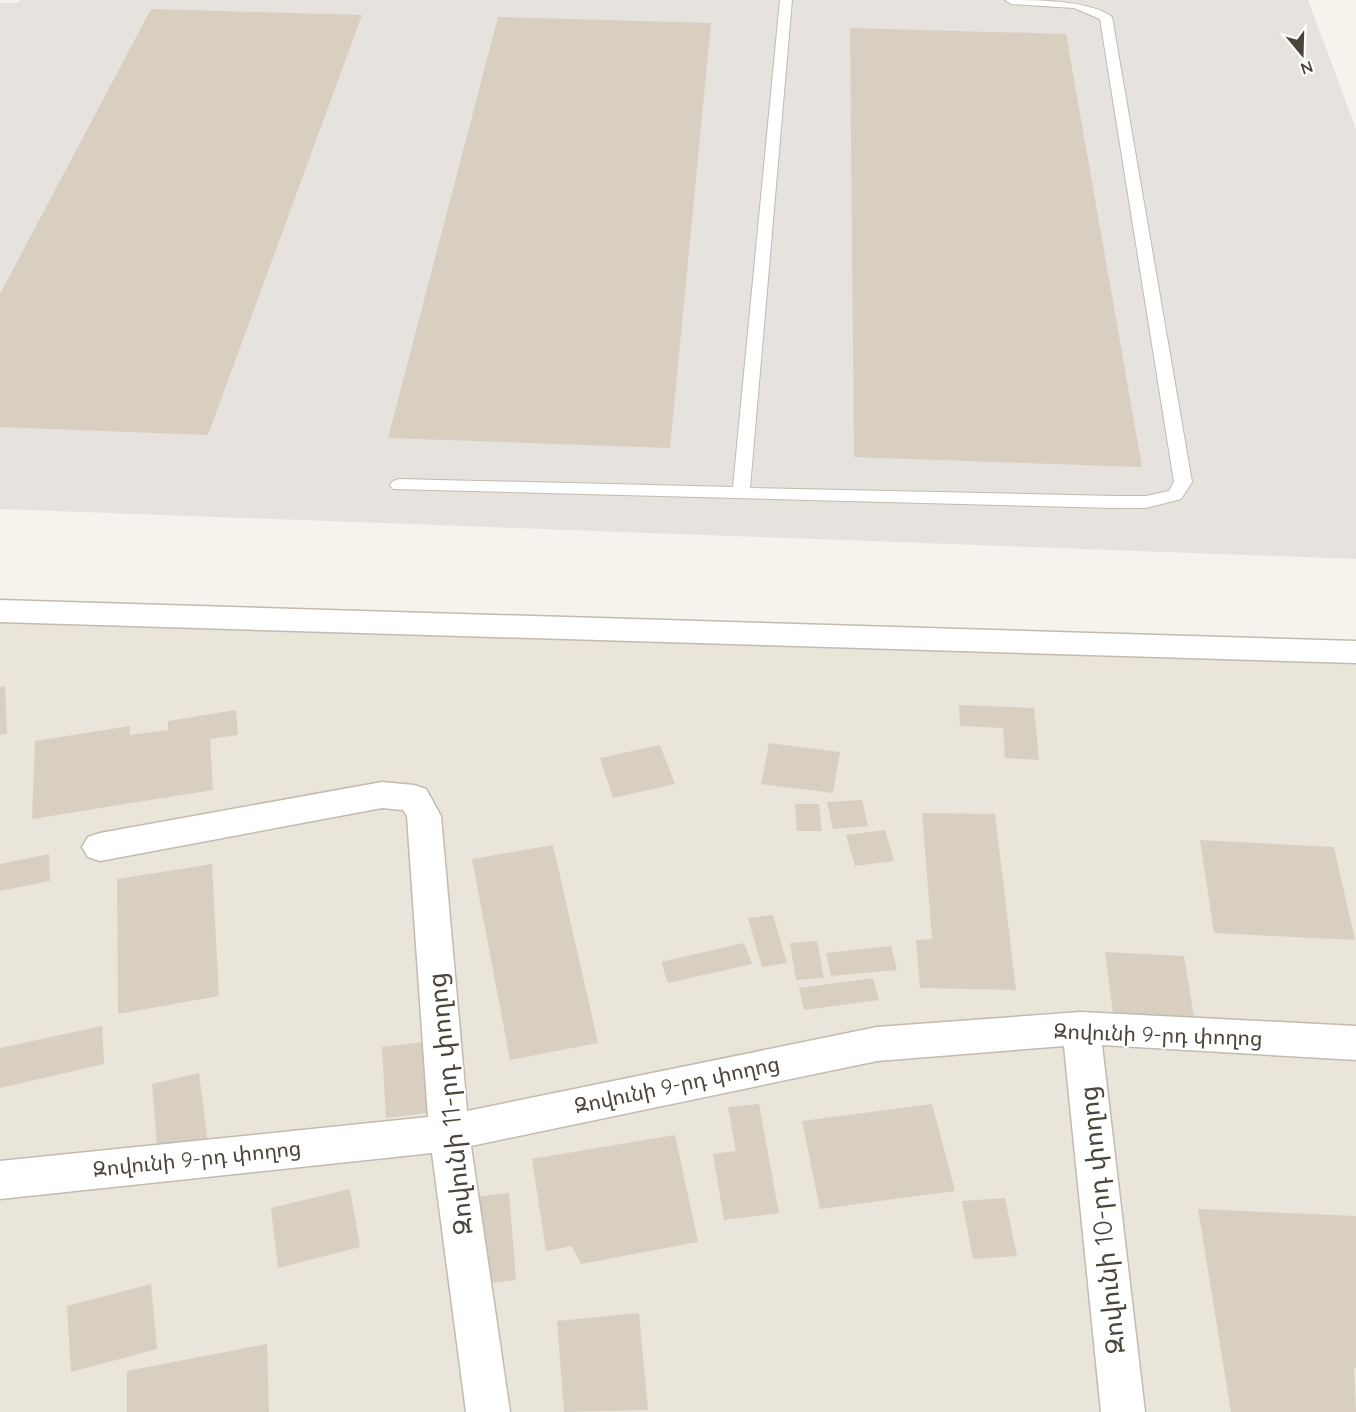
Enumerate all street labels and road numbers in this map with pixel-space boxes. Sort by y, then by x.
street label: Զովունի 11-րդ փողոց [419,971,480,1237]
street label: Զովունի 9-րդ փողոց [1053,1017,1263,1051]
street label: Զովունի 9-րդ փողոց [572,1050,782,1119]
street label: Զովունի 10-րդ փողոց [1071,1084,1132,1356]
street label: Զովունի 9-րդ փողոց [91,1134,302,1182]

